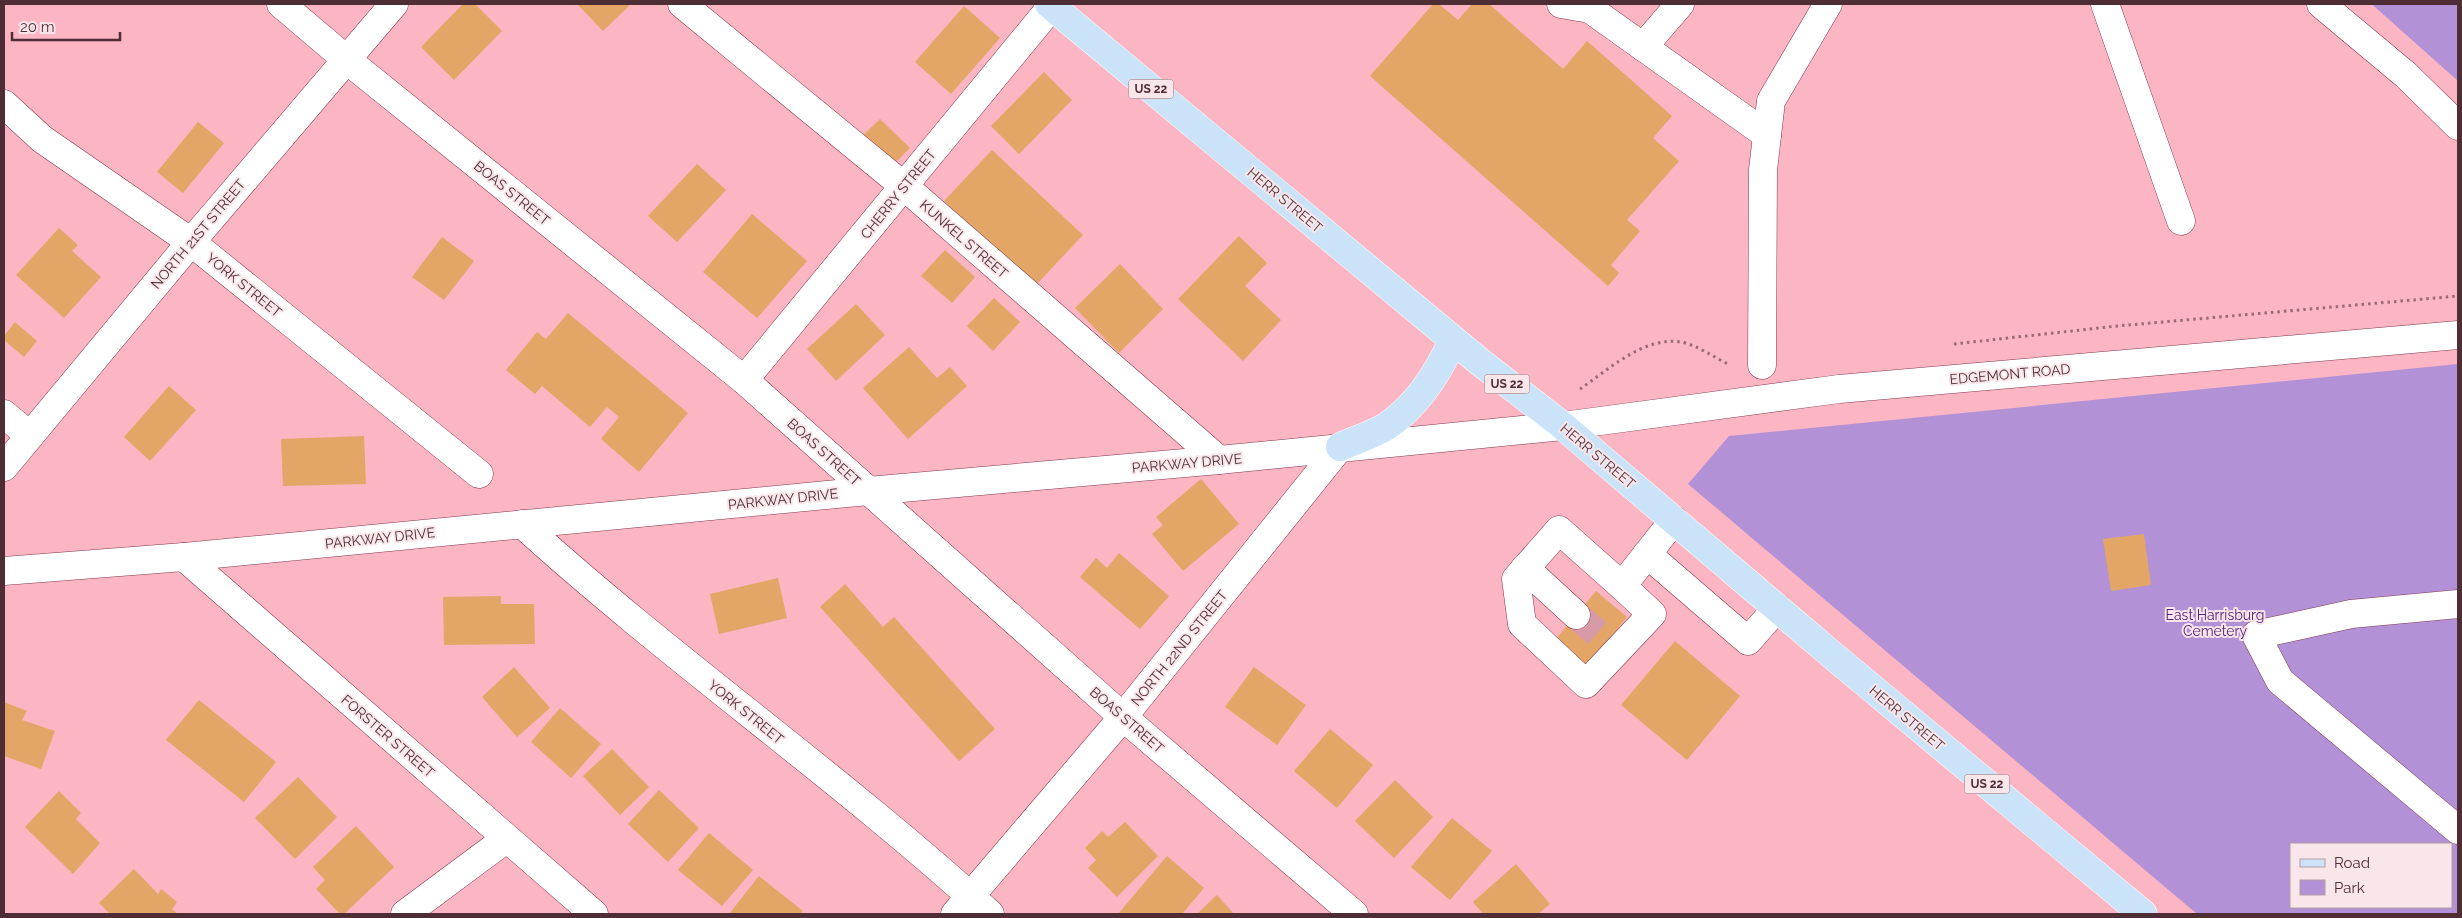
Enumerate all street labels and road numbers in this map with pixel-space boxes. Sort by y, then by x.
road number: US 22 [1128,80,1174,98]
street label: CHERRY STREET [857,146,939,242]
street label: BOAS STREET [471,158,553,229]
street label: HERR STREET [1244,164,1326,236]
street label: NORTH 21ST STREET [148,176,249,292]
street label: KUNKEL STREET [917,197,1011,282]
street label: YORK STREET [203,250,285,321]
street label: EDGEMONT ROAD [1949,361,2071,387]
road number: US 22 [1484,374,1530,394]
street label: BOAS STREET [784,415,864,489]
street label: HERR STREET [1557,420,1639,492]
street label: PARKWAY DRIVE [1131,450,1243,476]
street label: PARKWAY DRIVE [727,485,839,513]
street label: PARKWAY DRIVE [324,524,436,552]
street label: NORTH 22ND STREET [1128,587,1231,709]
street label: YORK STREET [705,677,787,748]
street label: HERR STREET [1866,682,1948,754]
street label: BOAS STREET [1087,684,1168,757]
street label: FORSTER STREET [338,691,438,781]
road number: US 22 [1964,774,2010,794]

